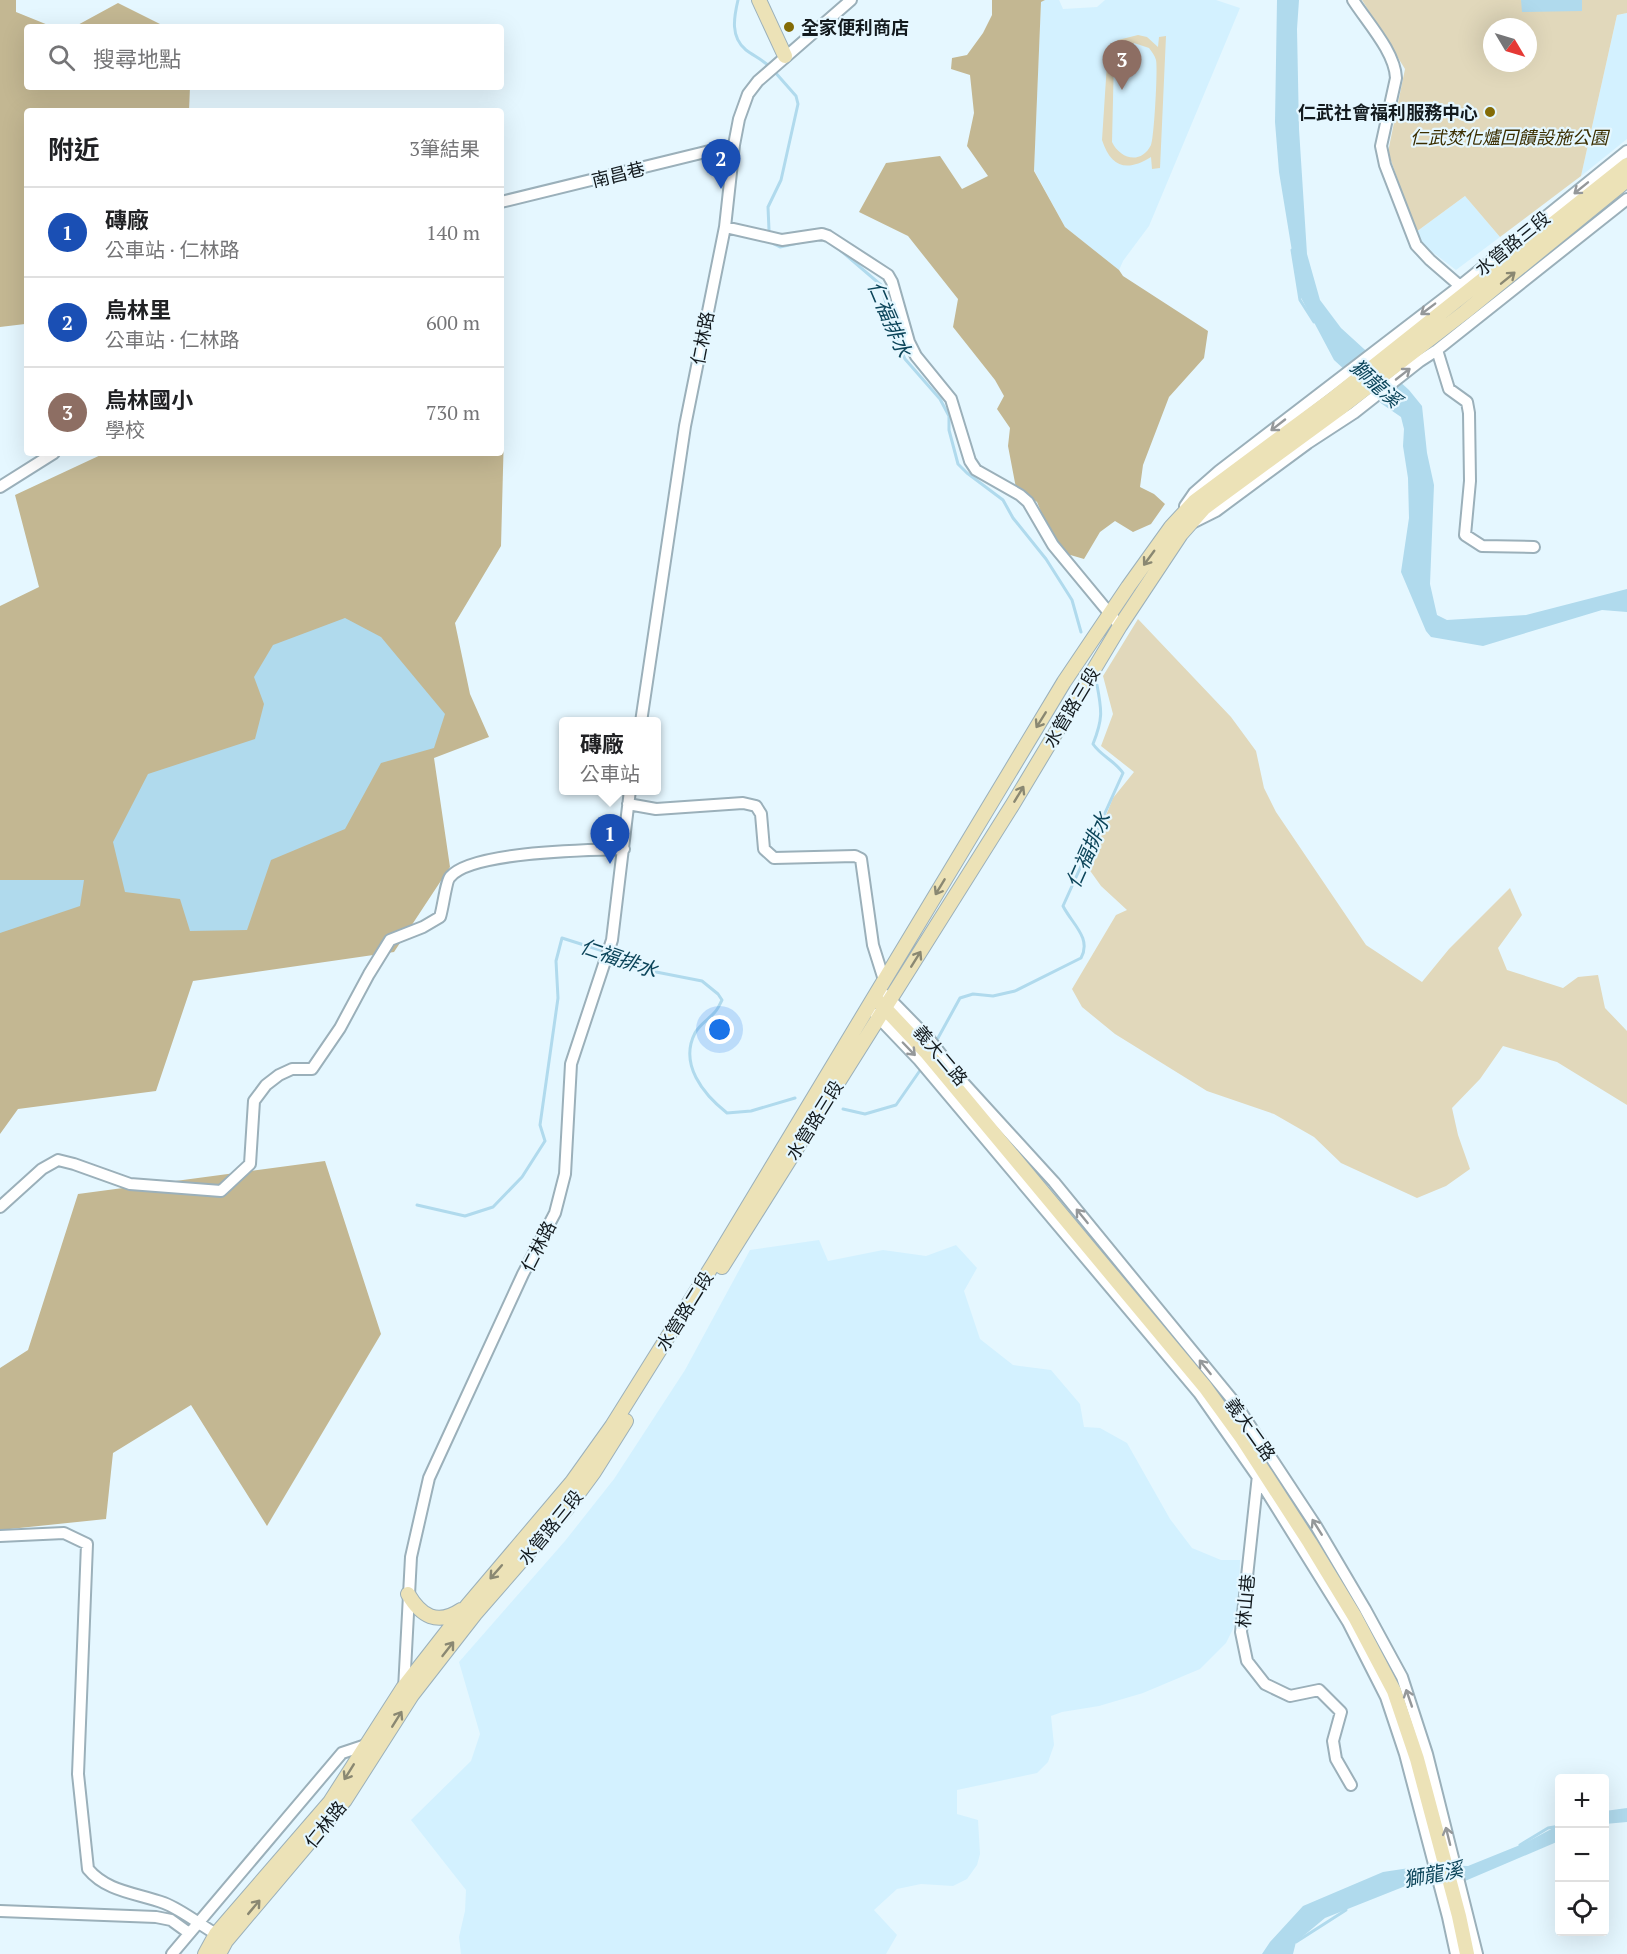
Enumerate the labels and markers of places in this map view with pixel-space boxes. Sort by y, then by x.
place label: 全家便利商店 [801,15,909,39]
marker: 全家便利商店 [782,20,796,34]
pin: 3 [1102,40,1142,90]
place label: 仁武社會福利服務中心 [1298,100,1478,124]
marker: 仁武社會福利服務中心 [1483,105,1497,119]
pin: 2 [702,140,740,189]
pin: 1 [590,814,630,864]

